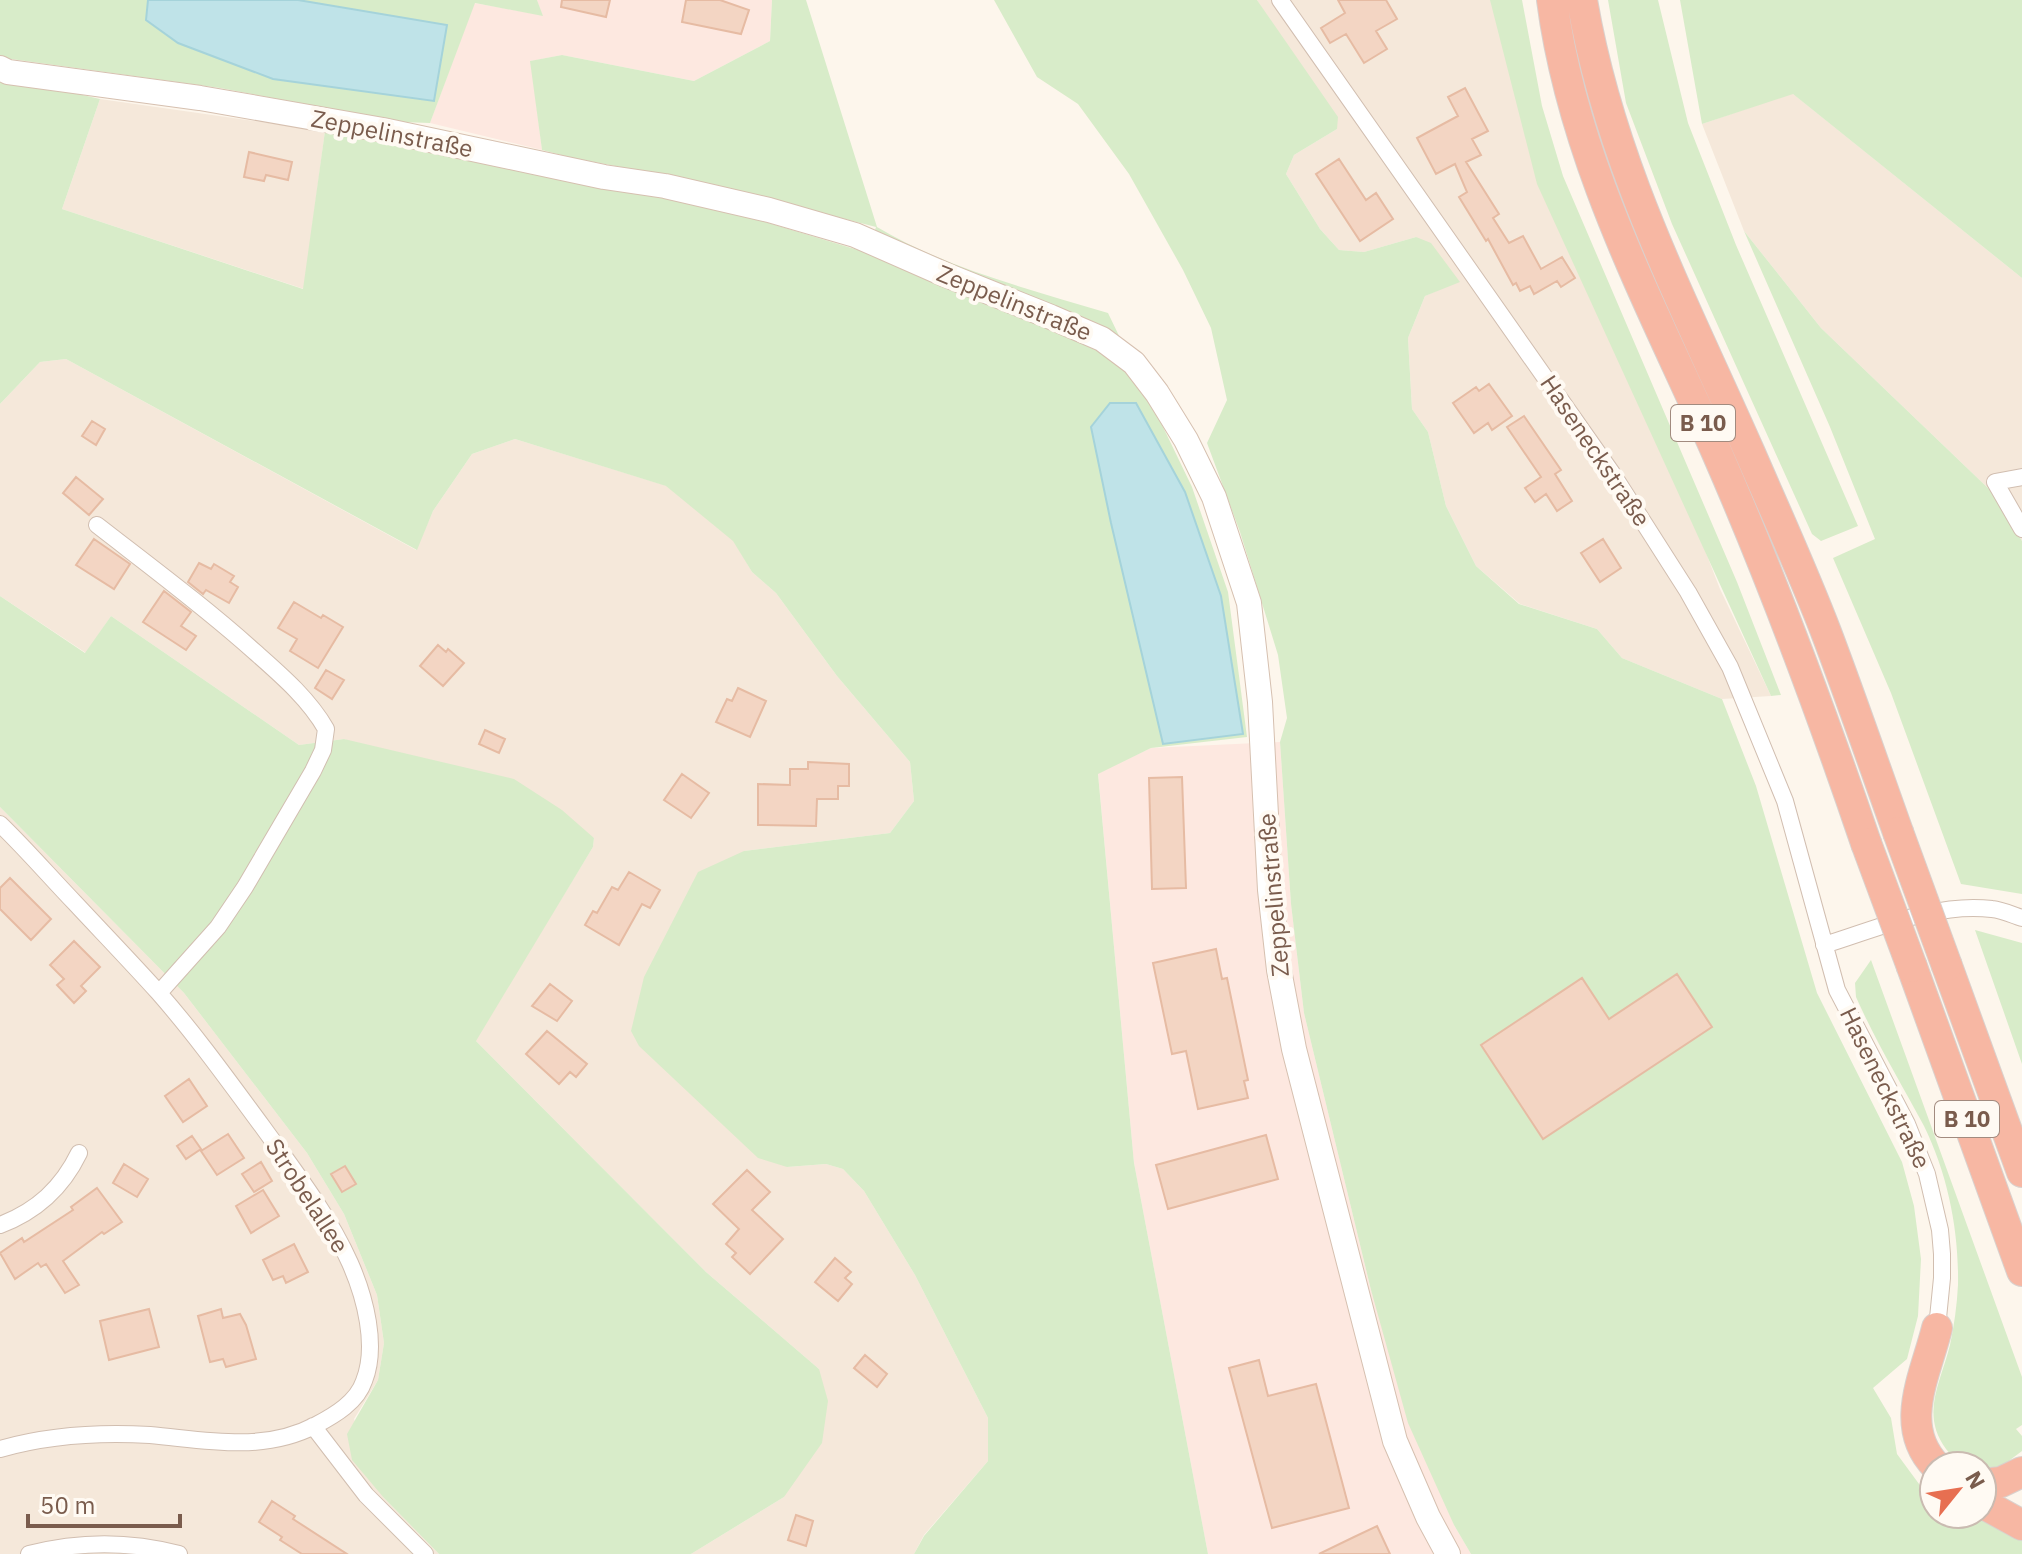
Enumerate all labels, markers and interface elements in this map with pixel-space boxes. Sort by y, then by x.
street label: Zeppelinstraße [309,102,476,164]
street label: Zeppelinstraße [932,256,1096,348]
street label: Haseneckstraße [1533,369,1658,532]
road number: B 10 [1671,405,1735,441]
street label: Zeppelinstraße [1250,812,1296,978]
street label: Haseneckstraße [1833,1001,1939,1174]
road number: B 10 [1935,1101,1999,1137]
street label: Strobelallee [259,1132,357,1259]
north arrow [1918,1450,1998,1530]
text: N [1959,1466,1992,1494]
scale bar [28,1478,180,1528]
text: 50 m [40,1489,95,1521]

